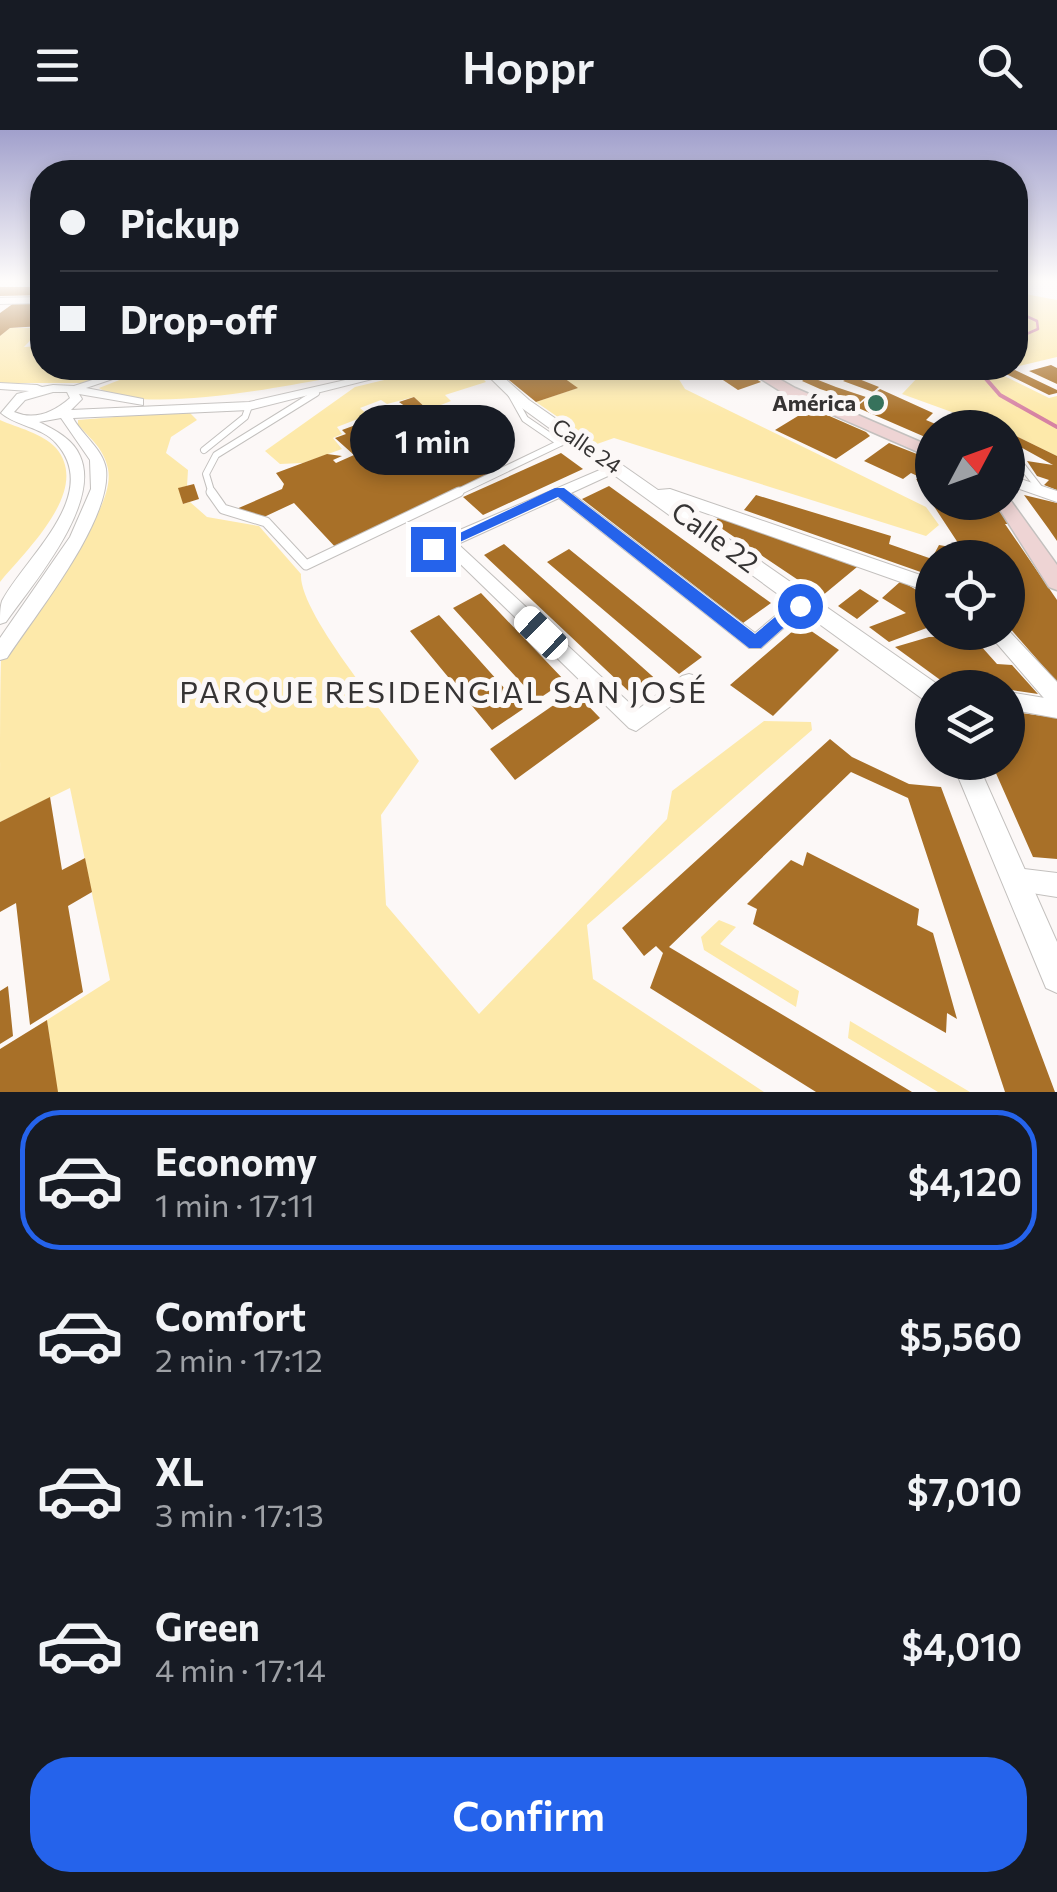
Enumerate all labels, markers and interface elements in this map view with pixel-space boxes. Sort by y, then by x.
icon: menu [30,38,85,93]
text: Hoppr [462,38,595,93]
icon: search [972,38,1027,93]
text: Pickup [120,199,240,246]
text: Drop-off [120,295,277,342]
place label: América [772,389,856,416]
marker: América [865,392,887,414]
callout: 1 min [350,404,516,474]
north arrow [915,410,1025,520]
map controls [915,410,1025,780]
street label: Calle 24 [547,412,627,479]
text: 1 min [395,420,470,460]
street label: Calle 22 [665,493,766,579]
route end [411,527,456,572]
button: locate [915,540,1025,650]
route start [778,584,823,629]
car [509,601,573,665]
button: layers [915,670,1025,780]
district label: PARQUE RESIDENCIAL SAN JOSÉ [179,672,709,709]
icon: car [35,1135,125,1225]
text: Economy [155,1137,317,1184]
text: $4,120 [908,1157,1022,1204]
text: 1 min · 17:11 [155,1184,315,1224]
icon: car [35,1290,125,1380]
text: Comfort [155,1292,306,1339]
text: $5,560 [899,1312,1022,1359]
text: 2 min · 17:12 [155,1339,323,1379]
icon: car [35,1445,125,1535]
text: XL [155,1447,204,1494]
text: $7,010 [907,1467,1022,1514]
text: 3 min · 17:13 [155,1494,324,1534]
icon: car [35,1600,125,1690]
text: Green [155,1602,260,1649]
text: $4,010 [902,1622,1022,1669]
text: 4 min · 17:14 [155,1649,326,1689]
button: Confirm [30,1757,1027,1872]

